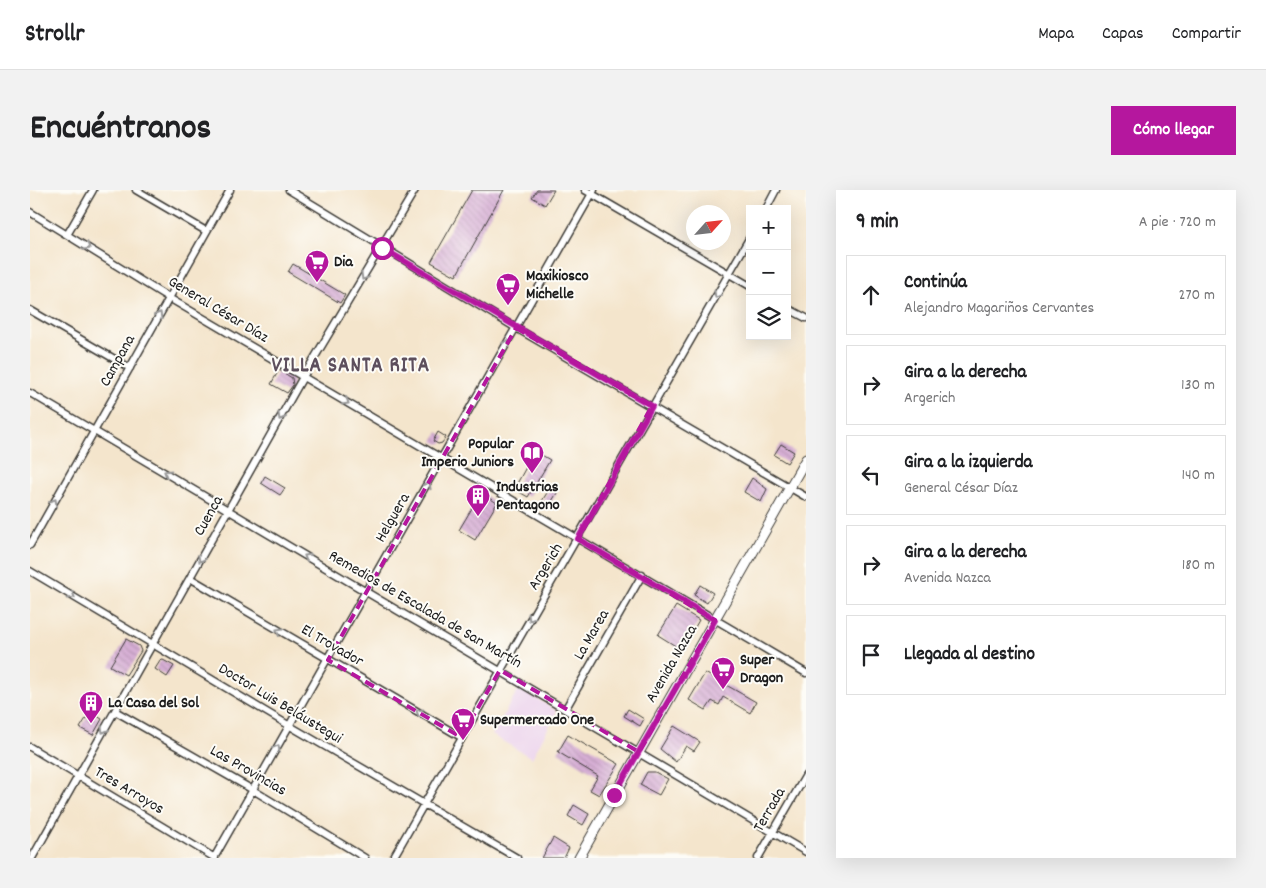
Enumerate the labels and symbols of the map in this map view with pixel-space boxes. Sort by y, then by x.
north arrow [686,205,731,250]
route start [371,237,394,260]
one-way arrow [81,240,90,250]
supermarket icon: Dia [304,249,330,283]
place label: Dia [334,251,354,274]
place label: Maxikiosco Michelle [526,265,589,306]
street label: General César Díaz [163,271,273,349]
one-way arrow [360,272,370,281]
supermarket icon: Maxikiosco Michelle [495,272,521,306]
one-way arrow [713,289,723,298]
one-way arrow [153,311,163,320]
street label: Campana [94,330,142,391]
one-way arrow [501,340,511,349]
district label: VILLA SANTA RITA [272,352,430,382]
one-way arrow [340,396,349,406]
one-way arrow [277,411,287,420]
place label: Popular Imperio Juniors [421,433,515,474]
library icon: Popular Imperio Juniors [519,440,545,474]
one-way arrow [164,470,173,480]
place label: Industrias Pentagono [496,476,560,517]
one-way arrow [421,481,431,490]
building icon: Industrias Pentagono [465,483,491,517]
street label: Helguera [370,489,417,547]
street label: Cuenca [188,491,230,540]
one-way arrow [48,499,58,508]
street label: Argerich [523,539,569,595]
street label: Remedios de Escalada de San Martín [324,545,526,675]
one-way arrow [197,553,207,562]
one-way arrow [303,554,312,563]
one-way arrow [67,589,76,599]
street label: La Marea [568,605,616,665]
one-way arrow [528,612,538,621]
street label: El Trovador [296,619,368,673]
street label: Avenida Nazca [640,620,704,707]
one-way arrow [275,627,284,637]
place label: Super Dragon [740,649,783,690]
supermarket icon: Super Dragon [710,656,736,690]
street label: Doctor Luis Beláustegui [214,658,346,750]
building icon: La Casa del Sol [78,690,104,724]
place label: La Casa del Sol [108,692,199,715]
supermarket icon: Supermercado One [450,707,476,741]
one-way arrow [416,709,425,719]
place label: Supermercado One [480,709,594,732]
one-way arrow [100,725,110,734]
street label: Las Provincias [205,740,291,802]
one-way arrow [271,744,281,753]
street label: Tres Arroyos [90,761,169,821]
street label: Terrada [748,783,792,836]
route end [603,784,626,807]

